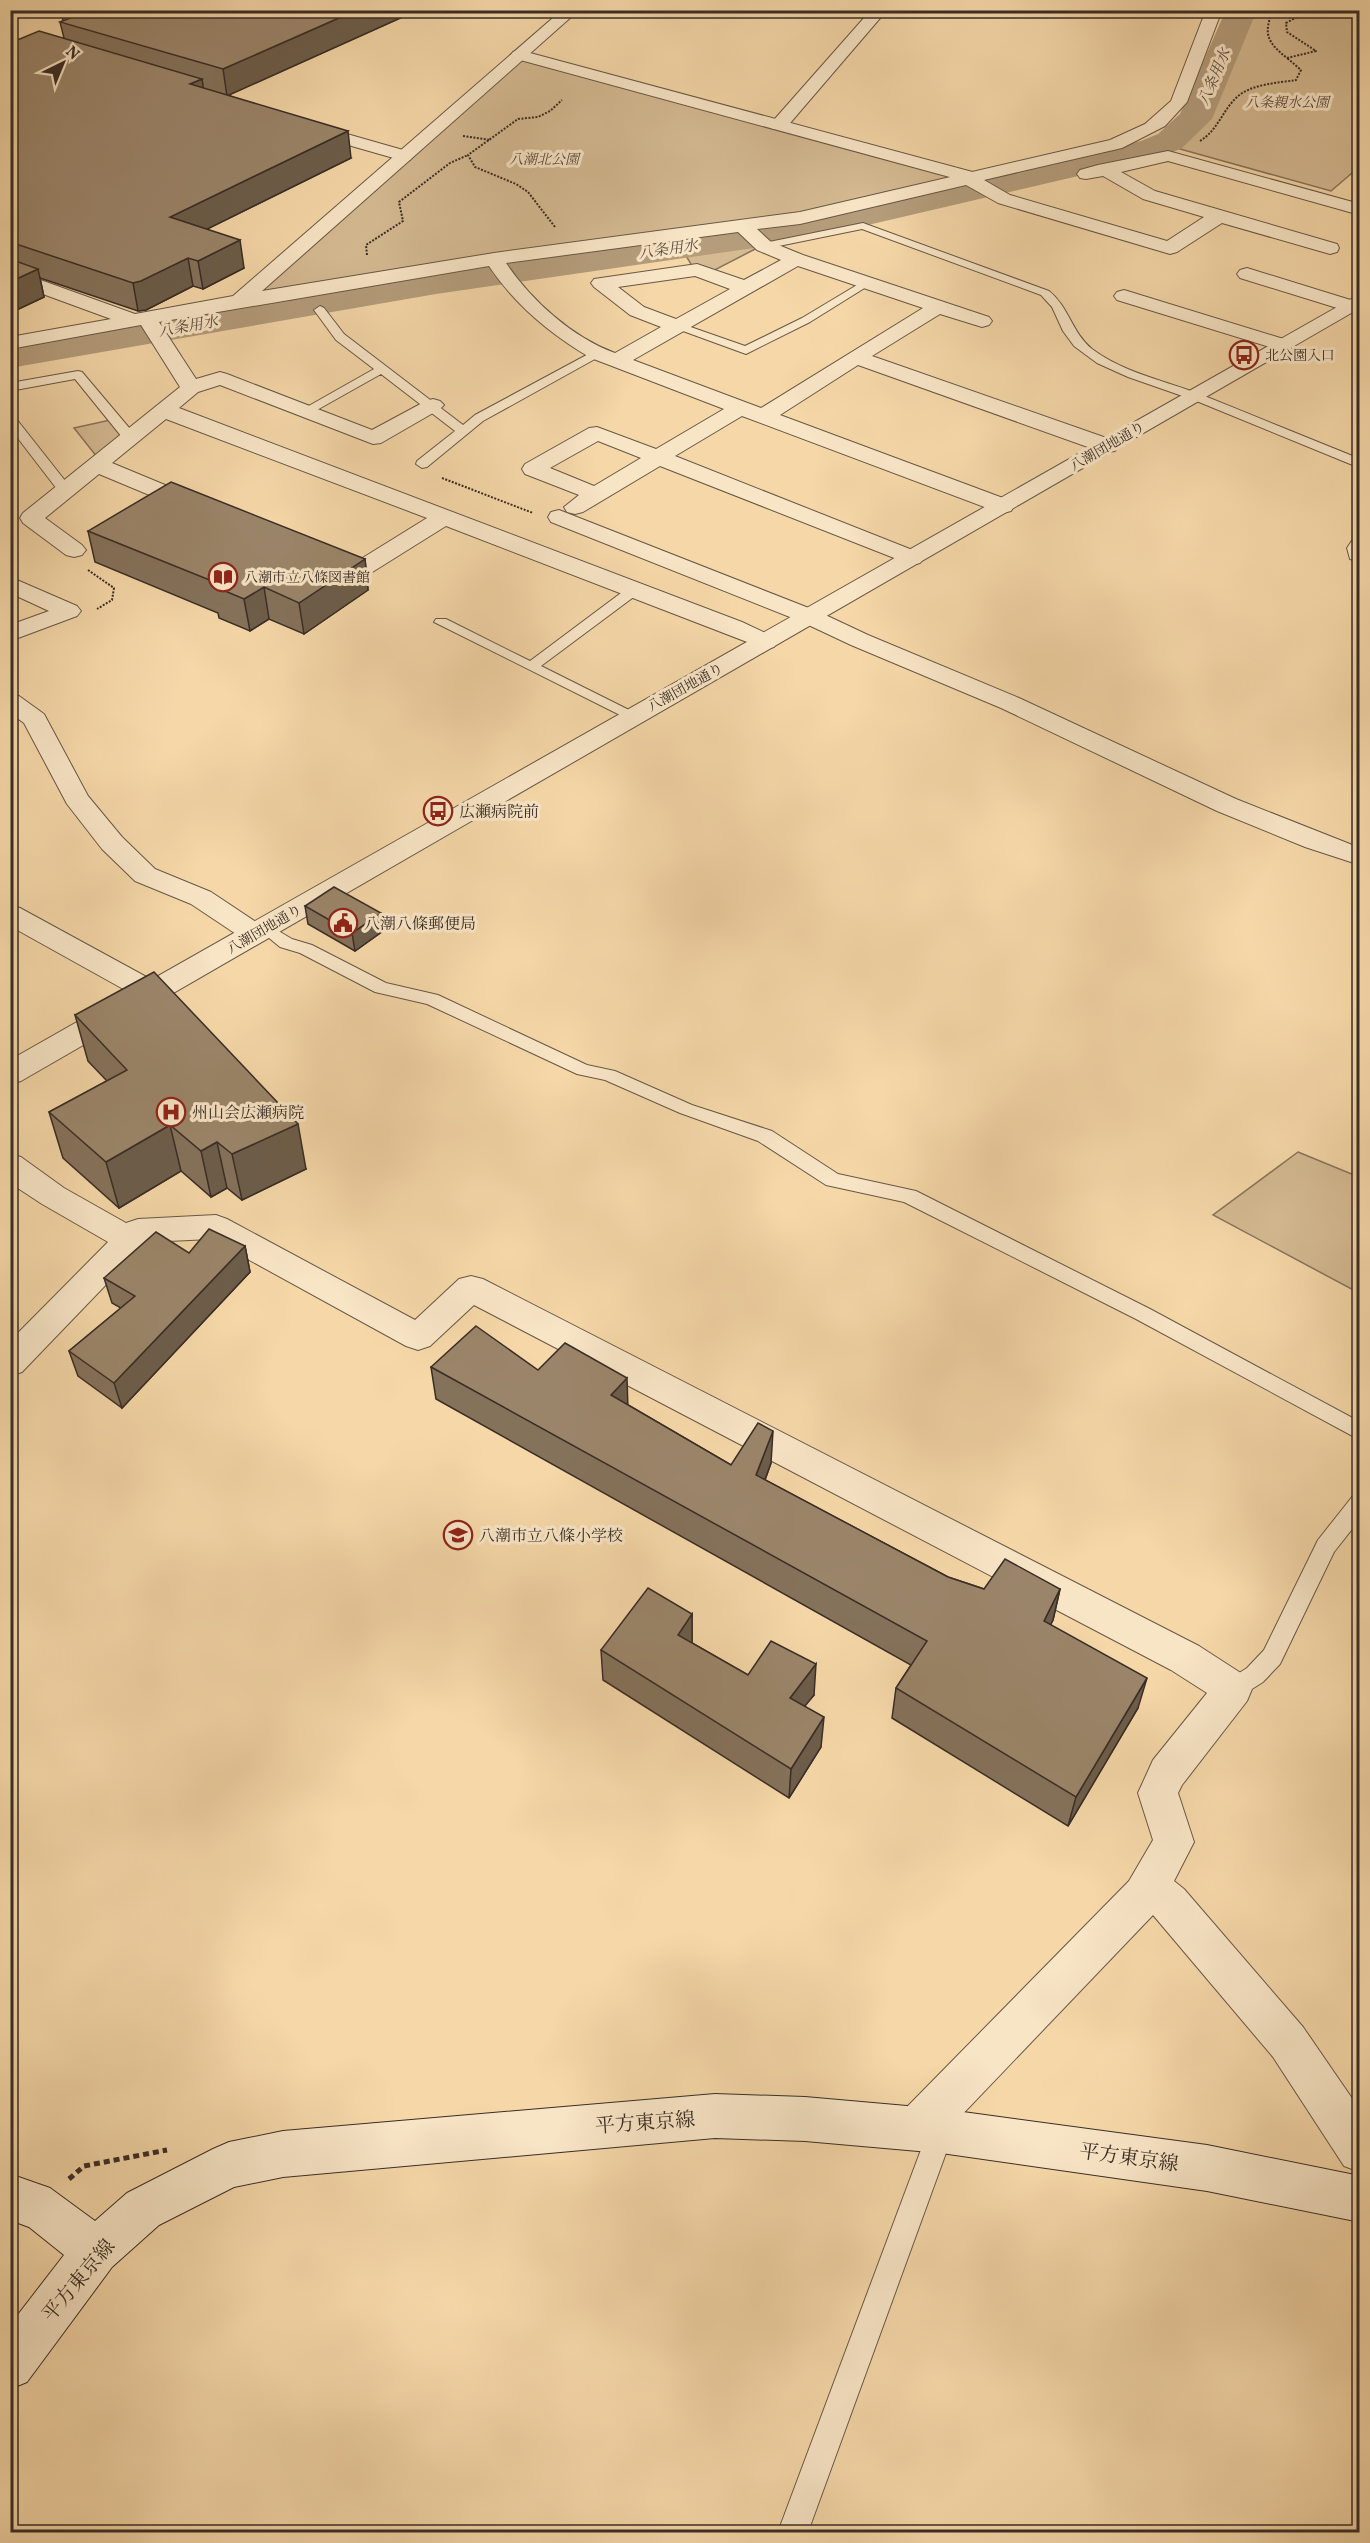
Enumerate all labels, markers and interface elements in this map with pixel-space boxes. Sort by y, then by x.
north arrow [33,33,93,93]
text: N [60,41,84,66]
water label: 八条用水 [1194,44,1238,109]
park label: 八条親水公園 [1245,94,1331,113]
park label: 八潮北公園 [509,151,581,170]
water label: 八条用水 [637,236,701,265]
water label: 八条用水 [157,312,222,343]
bus stop icon: 北公園入口 [1228,339,1260,371]
place label: 北公園入口 [1265,347,1335,366]
street label: 八潮団地通り [1067,418,1149,477]
library icon: 八潮市立八條図書館 [207,561,239,593]
place label: 八潮市立八條図書館 [244,569,370,588]
street label: 八潮団地通り [644,660,727,717]
bus stop icon: 広瀬病院前 [422,795,454,827]
place label: 広瀬病院前 [459,802,539,824]
street label: 八潮団地通り [224,901,306,960]
public building icon: 八潮八條郵便局 [327,907,359,939]
place label: 八潮八條郵便局 [364,914,476,936]
hospital icon: 州山会広瀬病院 [155,1096,187,1128]
place label: 州山会広瀬病院 [192,1103,304,1125]
school or university icon: 八潮市立八條小学校 [442,1519,474,1551]
place label: 八潮市立八條小学校 [479,1526,623,1548]
street label: 平方東京線 [594,2107,696,2141]
street label: 平方東京線 [1077,2138,1180,2180]
street label: 平方東京線 [37,2234,122,2329]

